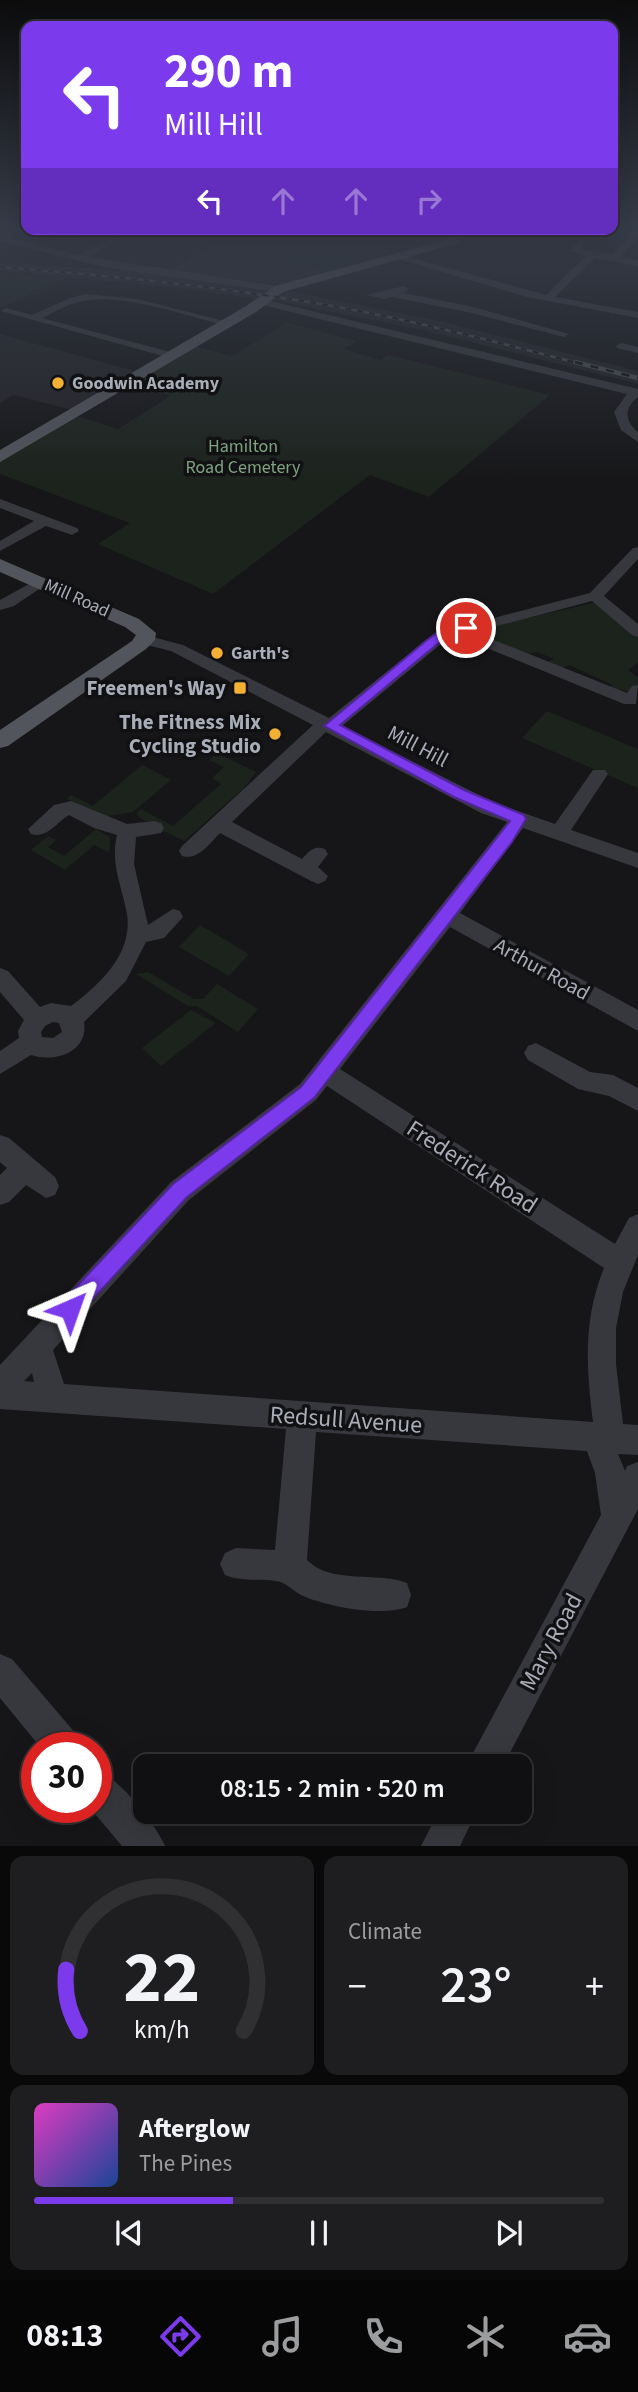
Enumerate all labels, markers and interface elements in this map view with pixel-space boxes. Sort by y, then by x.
text: 290 m [164,37,293,107]
icon: left [49,49,140,140]
text: Mill Hill [164,102,263,148]
icon: left [191,182,229,220]
icon: ahead [264,182,302,220]
icon: ahead [337,182,375,220]
icon: right [410,182,448,220]
place label: Goodwin Academy [72,371,220,396]
marker: Goodwin Academy [50,375,66,391]
park label: Hamilton Road Cemetery [186,434,301,480]
street label: Mill Road [40,573,114,623]
pin [436,598,496,658]
icon: arrive [447,609,485,647]
place label: Garth's [231,641,289,666]
marker: Garth's [209,645,225,661]
place label: Freemen's Way [86,673,226,703]
marker: Freemen's Way [232,680,248,696]
place label: The Fitness Mix Cycling Studio [119,707,261,761]
street label: Mill Hill [382,718,454,774]
marker: The Fitness Mix Cycling Studio [267,726,283,742]
street label: Arthur Road [489,930,595,1008]
street label: Frederick Road [400,1111,544,1223]
position arrow [33,1272,107,1346]
street label: Redsull Avenue [269,1397,423,1443]
street label: Mary Road [511,1587,591,1697]
speed limit sign: 30 [21,1732,112,1823]
text: 08:15 · 2 min · 520 m [220,1770,445,1807]
text: Climate [348,1915,422,1948]
text: 22 [124,1927,200,2031]
text: 23° [440,1949,512,2023]
text: − [348,1960,367,2014]
text: + [585,1960,604,2014]
text: km/h [134,2012,190,2048]
text: Afterglow [139,2110,250,2147]
text: The Pines [139,2147,232,2180]
icon: previous [110,2214,148,2252]
icon: pause [300,2214,338,2252]
icon: next [490,2214,528,2252]
icon: directions [156,2312,205,2361]
icon: music [258,2312,307,2361]
icon: phone [359,2312,408,2361]
icon: climate [461,2312,510,2361]
icon: car [563,2312,612,2361]
text: 08:13 [26,2313,104,2359]

